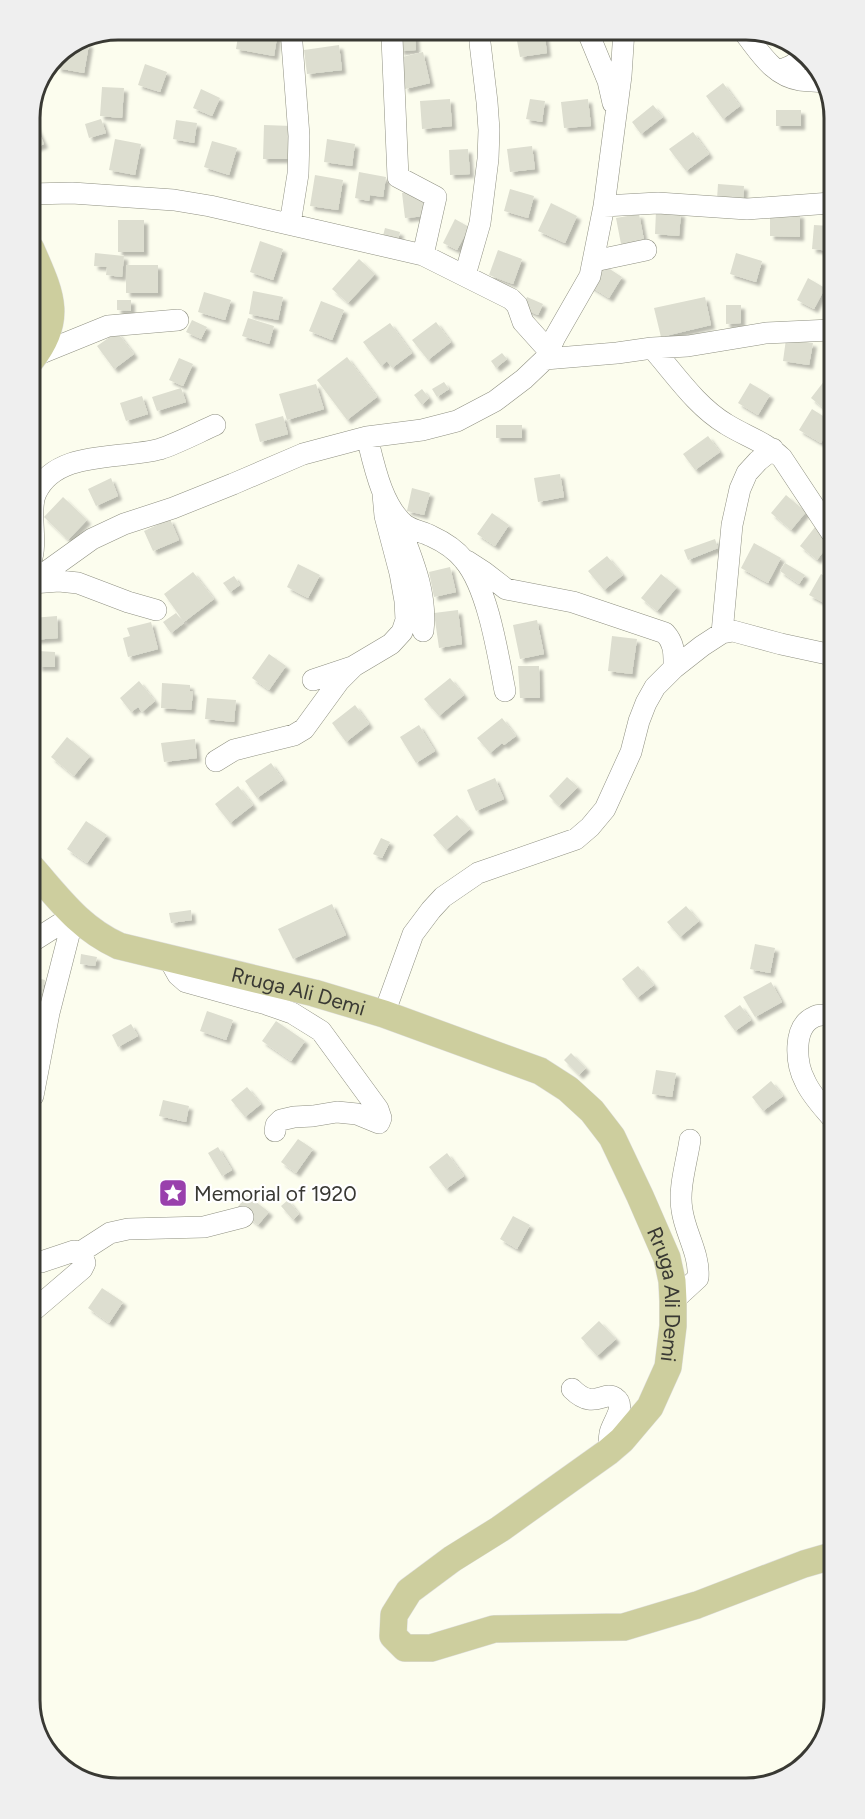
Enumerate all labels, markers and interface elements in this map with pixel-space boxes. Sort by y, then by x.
street label: Rruga Ali Demi [229,961,369,1020]
place icon: Memorial of 1920 [157,1177,189,1209]
place label: Memorial of 1920 [194,1181,357,1206]
street label: Rruga Ali Demi [642,1223,686,1363]

